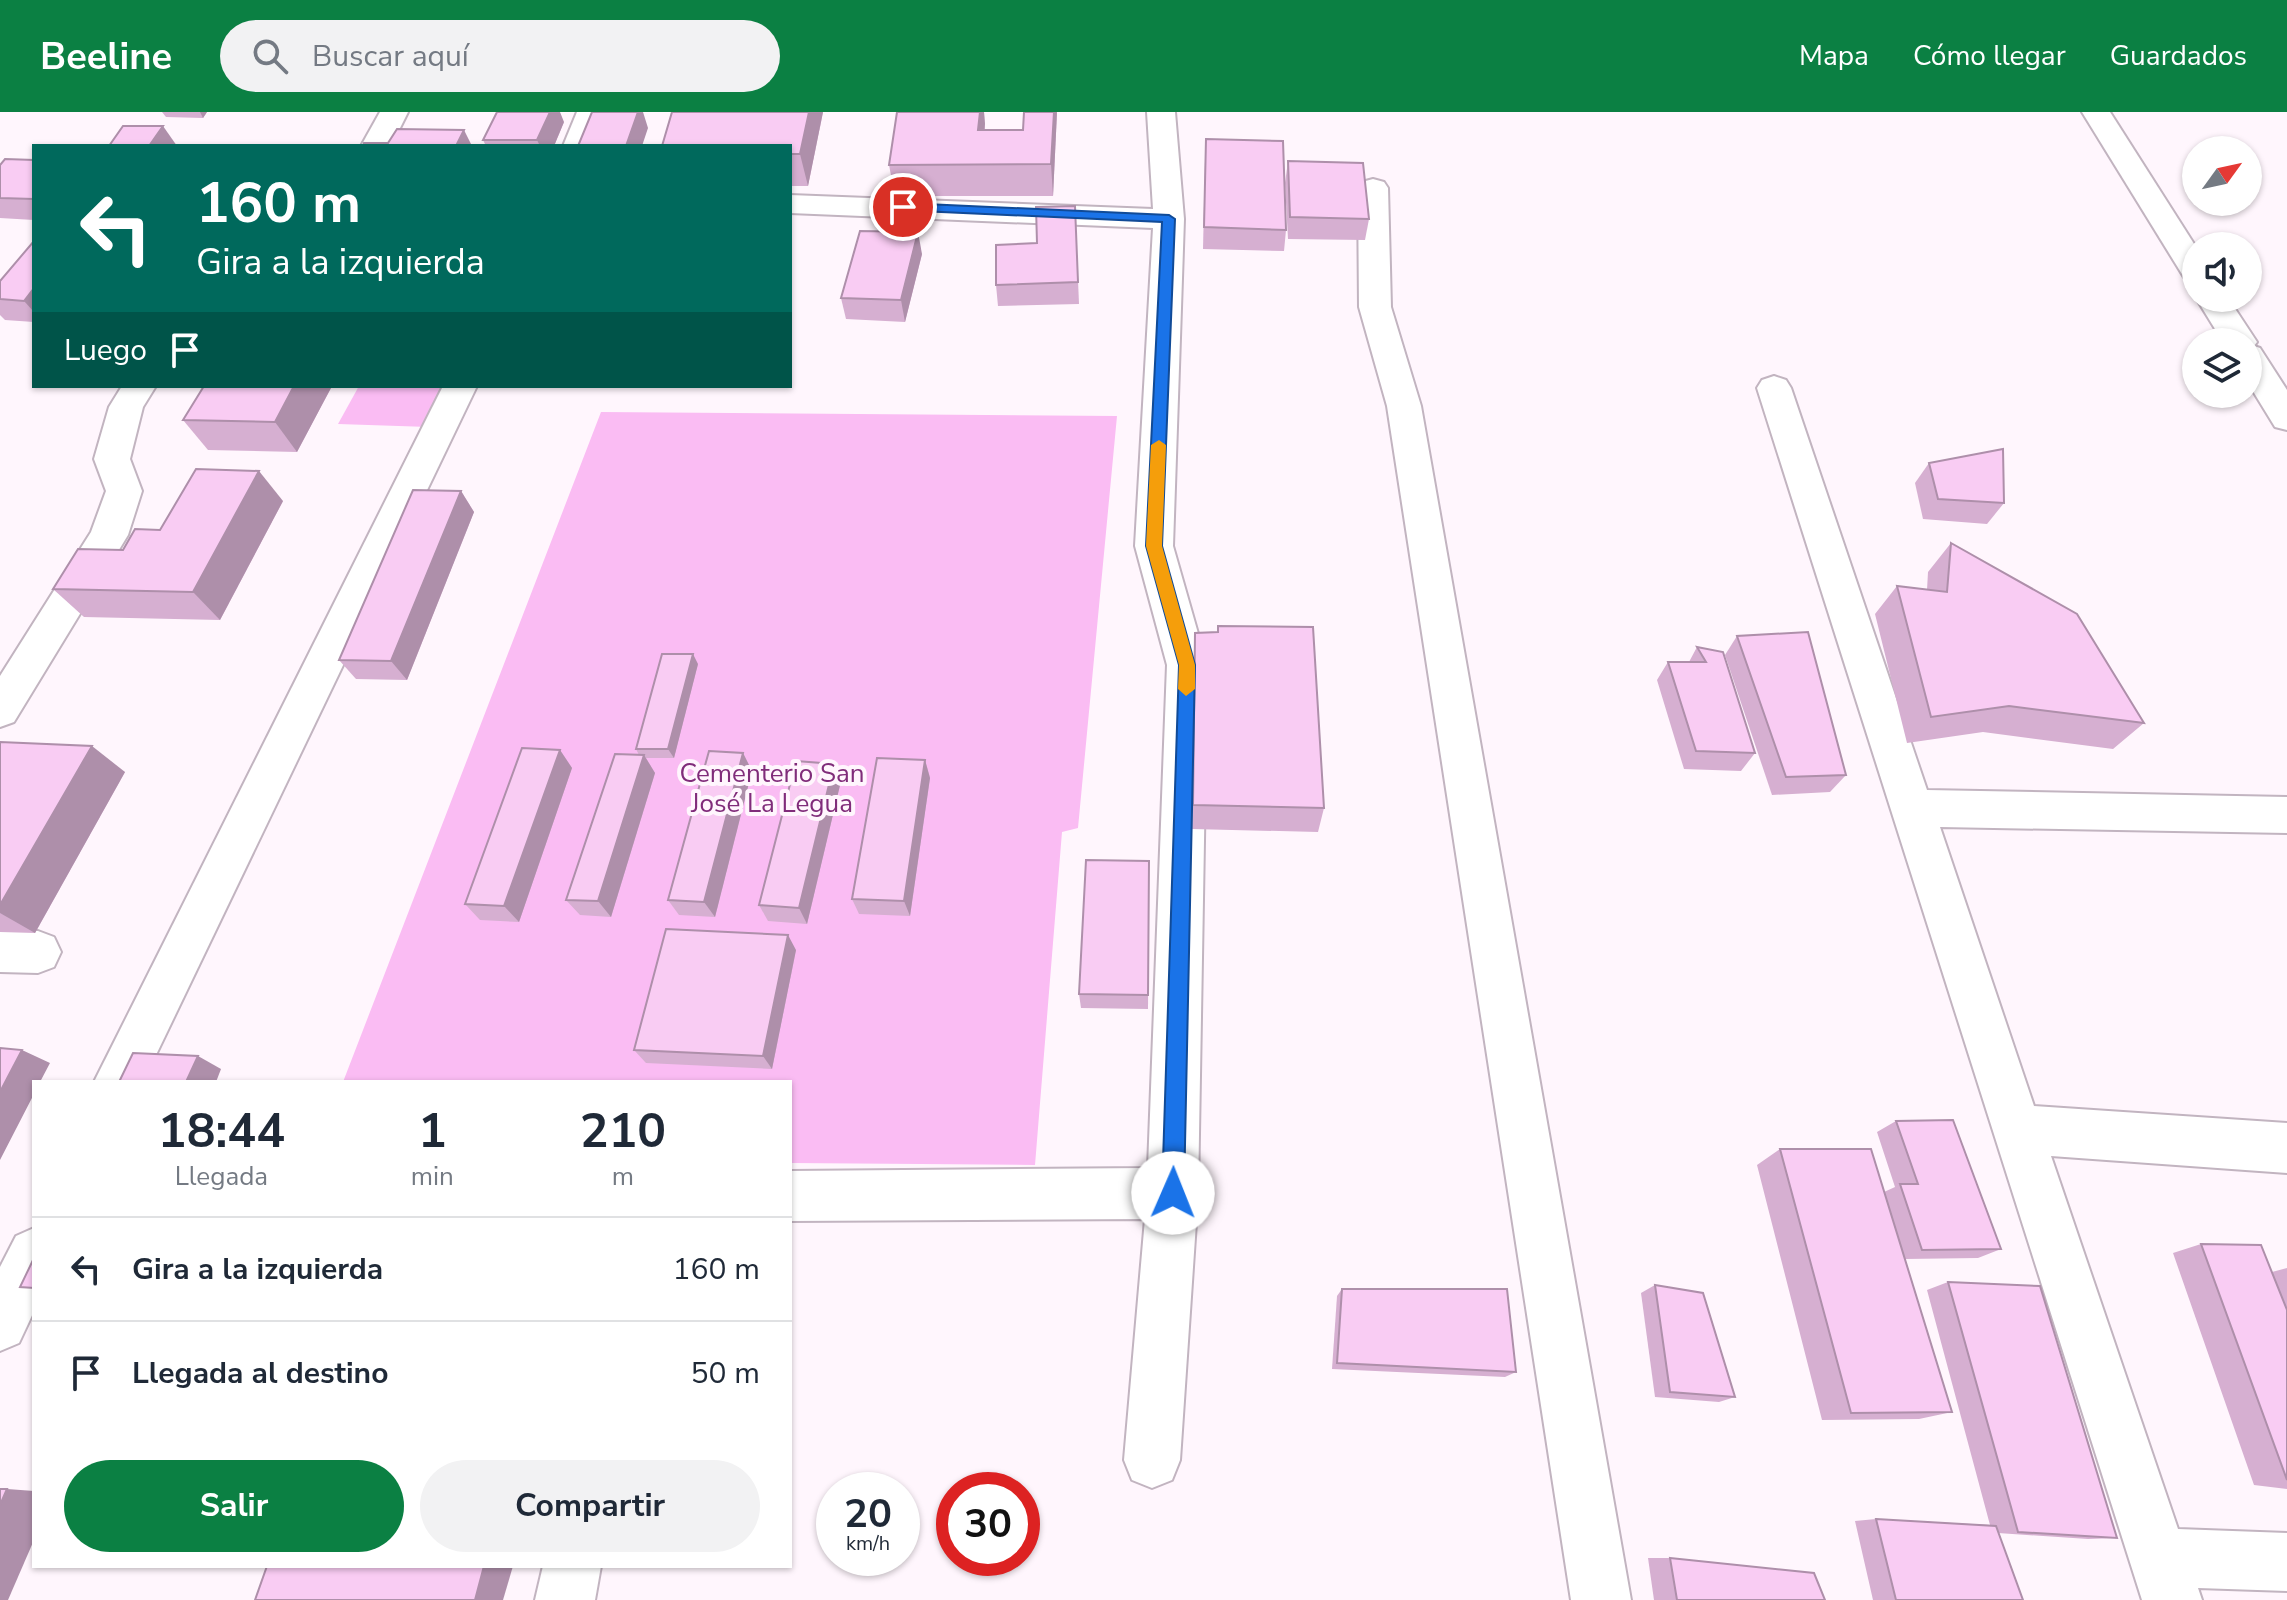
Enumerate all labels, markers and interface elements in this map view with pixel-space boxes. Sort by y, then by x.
search box [220,20,780,92]
text: Beeline [40,31,172,82]
icon: search [248,34,292,78]
text: Buscar aquí [312,36,469,77]
text: Mapa [1799,37,1869,75]
text: Cómo llegar [1913,37,2066,75]
text: Guardados [2110,37,2247,75]
north arrow [2182,136,2262,216]
map controls [2182,136,2262,408]
text: 160 m [196,165,361,242]
pin [869,173,937,241]
icon: left [64,176,168,280]
icon: arrive [881,185,925,229]
button: sound [2182,232,2262,312]
text: Gira a la izquierda [196,238,485,287]
icon: arrive [163,328,207,372]
button: layers [2182,328,2262,408]
text: Luego [64,330,147,371]
park label: Cementerio San José La Legua [679,756,865,821]
text: 18:44 [158,1098,285,1164]
text: 1 [418,1098,447,1164]
text: 210 [580,1098,666,1164]
position arrow [1131,1151,1215,1235]
text: Llegada [175,1159,268,1194]
text: min [411,1159,454,1194]
text: m [612,1159,634,1194]
icon: left [64,1247,108,1291]
text: Gira a la izquierda [132,1249,383,1290]
text: 160 m [673,1249,760,1290]
icon: arrive [64,1351,108,1395]
text: Llegada al destino [132,1353,388,1394]
text: 50 m [691,1353,760,1394]
button: Salir [64,1460,404,1552]
button: Compartir [420,1460,760,1552]
speed limit sign: 30 [936,1472,1040,1576]
text: 20 [844,1487,892,1541]
text: km/h [846,1530,890,1557]

